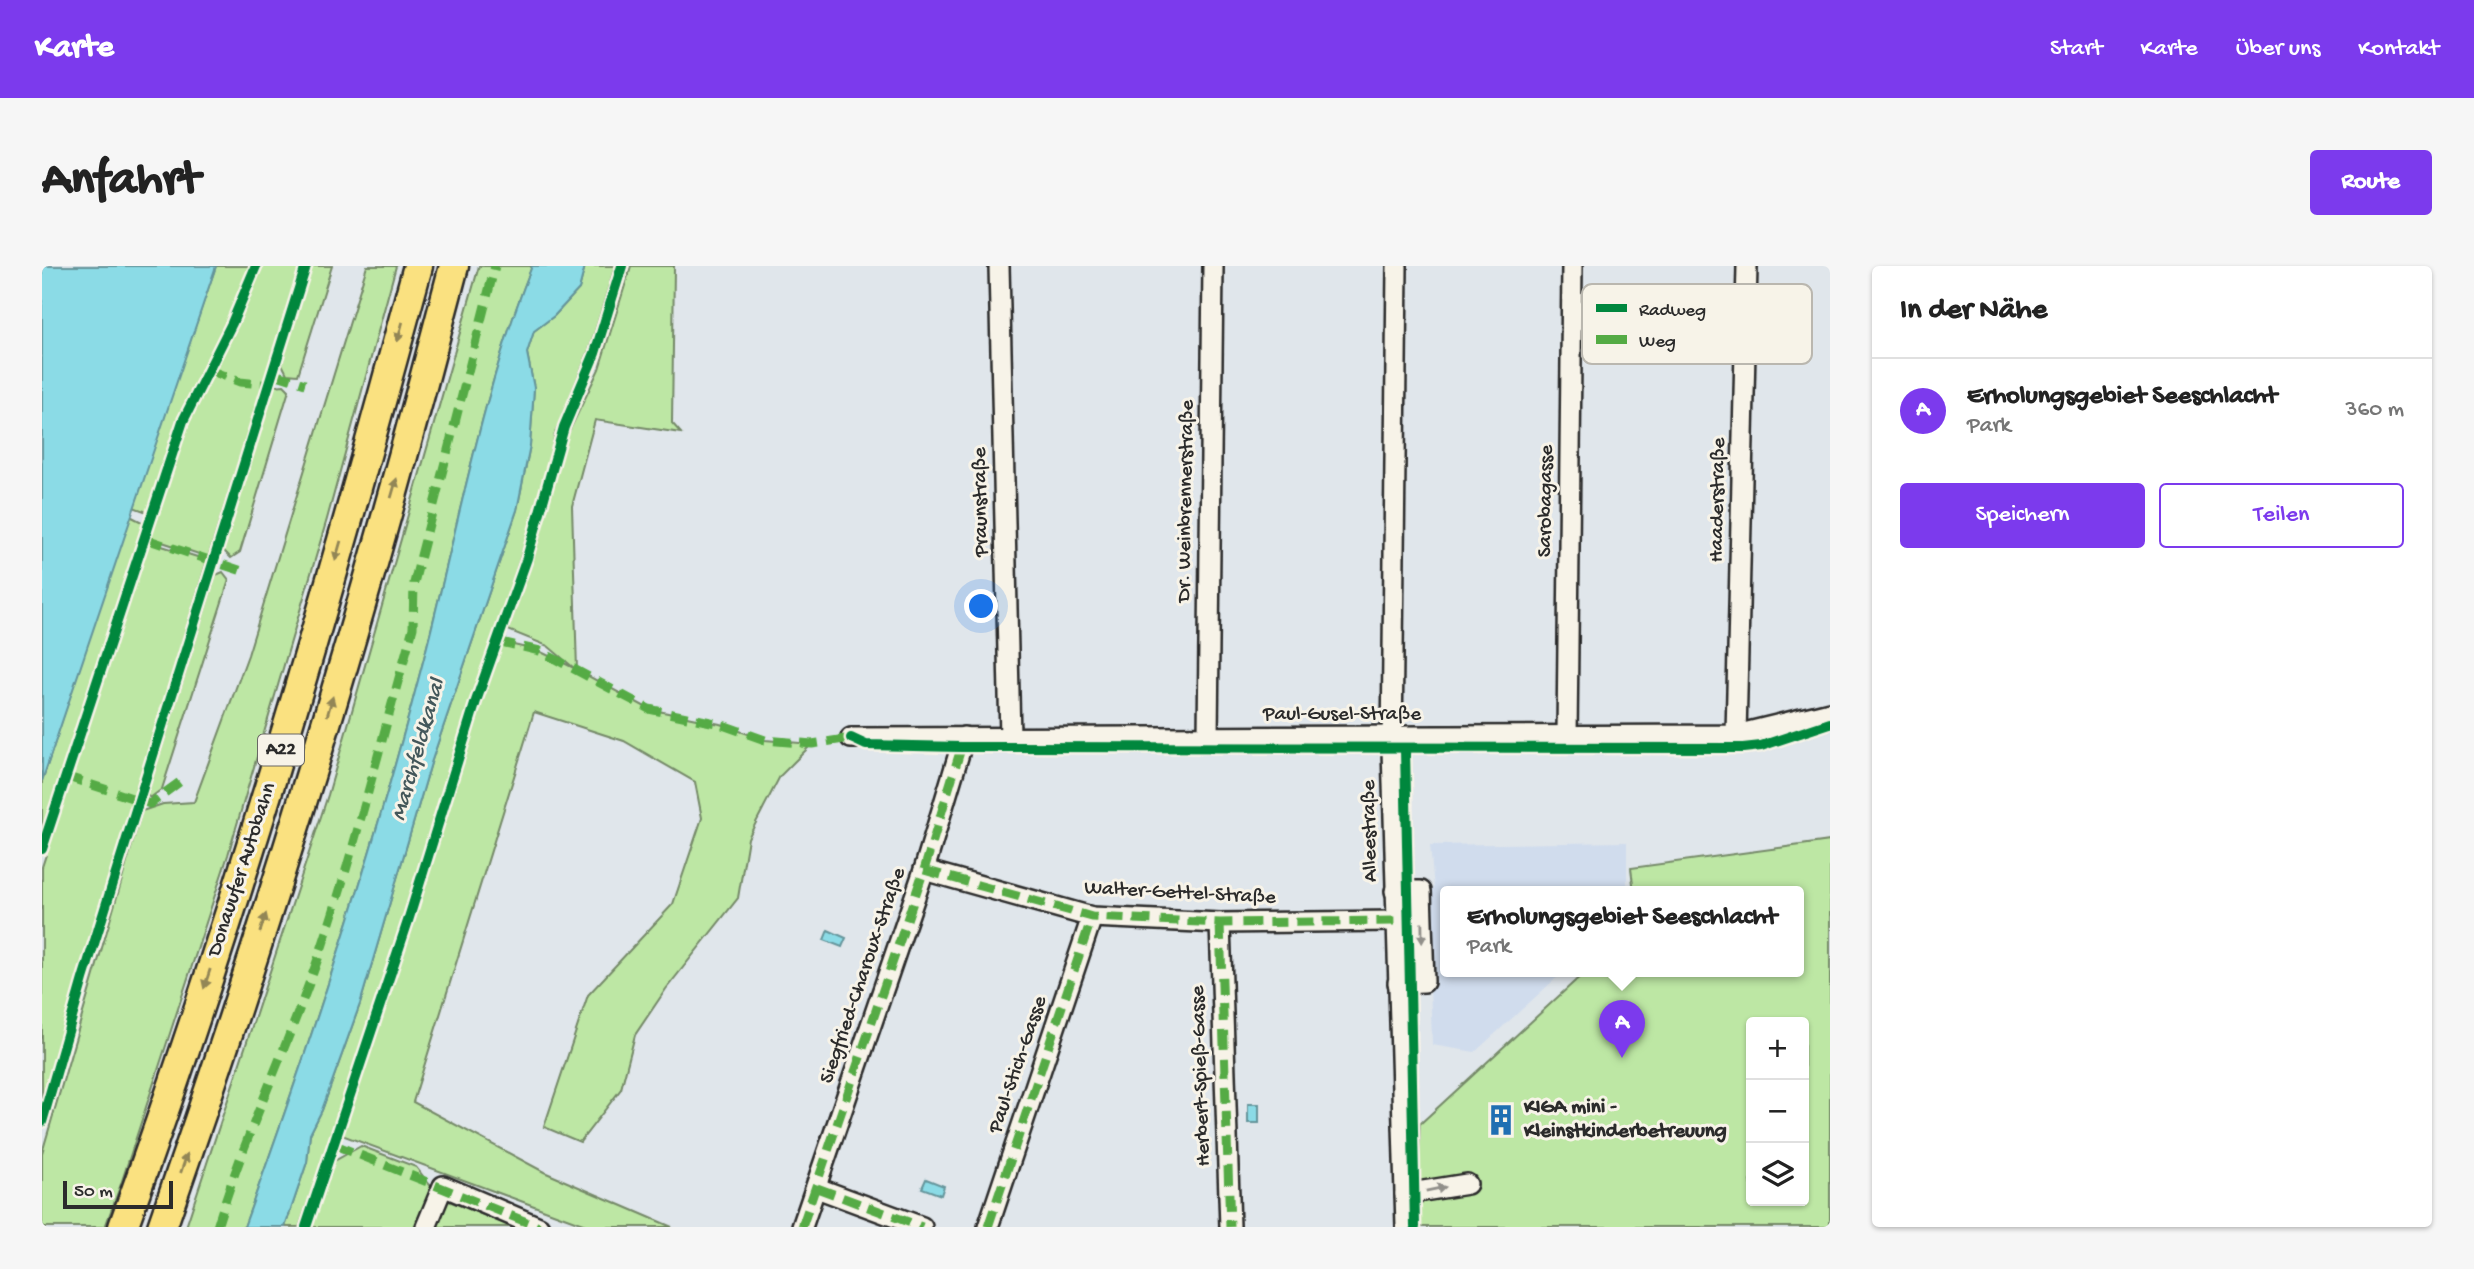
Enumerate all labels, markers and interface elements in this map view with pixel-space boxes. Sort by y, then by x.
text: Karte [35,30,114,68]
text: Start [2050,35,2102,64]
text: Karte [2140,35,2198,64]
text: Über uns [2236,35,2320,64]
text: Kontakt [2358,35,2439,64]
button: Route [2310,150,2432,215]
text: Anfahrt [42,153,200,211]
legend [1582,284,1812,364]
text: In der Nähe [1900,294,2047,329]
text: Radweg [1639,300,1706,323]
one-way arrow [394,321,405,343]
text: Weg [1639,331,1676,354]
text: Erholungsgebiet Seeschlacht [1967,382,2277,413]
text: A [1916,397,1930,424]
text: 360 m [2346,397,2404,424]
street label: Dr. Weinbrennerstraße [1173,398,1201,604]
text: Park [1967,413,2011,440]
street label: Haaderstraße [1705,436,1733,563]
street label: Sarobagasse [1534,443,1560,557]
street label: Praunstraße [969,446,995,558]
one-way arrow [390,477,400,498]
button: Speichern [1900,483,2145,548]
button: Teilen [2159,483,2404,548]
one-way arrow [333,541,343,562]
your location [964,589,998,623]
water label: Marchfeldkanal [386,674,453,824]
one-way arrow [326,695,336,716]
street label: Paul-Gusel-Straße [1262,703,1422,728]
road number: A22 [258,734,304,765]
street label: Alleestraße [1358,778,1384,882]
street label: Donauufer Autobahn [202,780,283,962]
street label: Siegfried-Charoux-Straße [815,864,913,1087]
street label: Walter-Gettel-Straße [1084,876,1278,912]
popup [1440,886,1804,977]
text: Erholungsgebiet Seeschlacht [1467,903,1777,934]
one-way arrow [258,912,268,933]
one-way arrow [1417,922,1428,944]
text: Park [1467,934,1511,961]
one-way arrow [201,969,212,990]
street label: Herbert-Spieß-Gasse [1186,984,1218,1167]
street label: Paul-Stich-Gasse [984,992,1055,1138]
pin: A [1599,1000,1645,1058]
map controls [1746,1017,1809,1206]
button: + [1746,1017,1809,1080]
button: − [1746,1080,1809,1143]
place label: KIGA mini - Kleinstkinderbetreuung [1523,1096,1727,1145]
building icon: KIGA mini - Kleinstkinderbetreuung [1484,1103,1518,1137]
button: layers [1746,1143,1809,1206]
one-way arrow [179,1152,190,1173]
scale bar [63,1178,173,1210]
text: 50 m [74,1181,113,1204]
one-way arrow [1425,1184,1447,1195]

